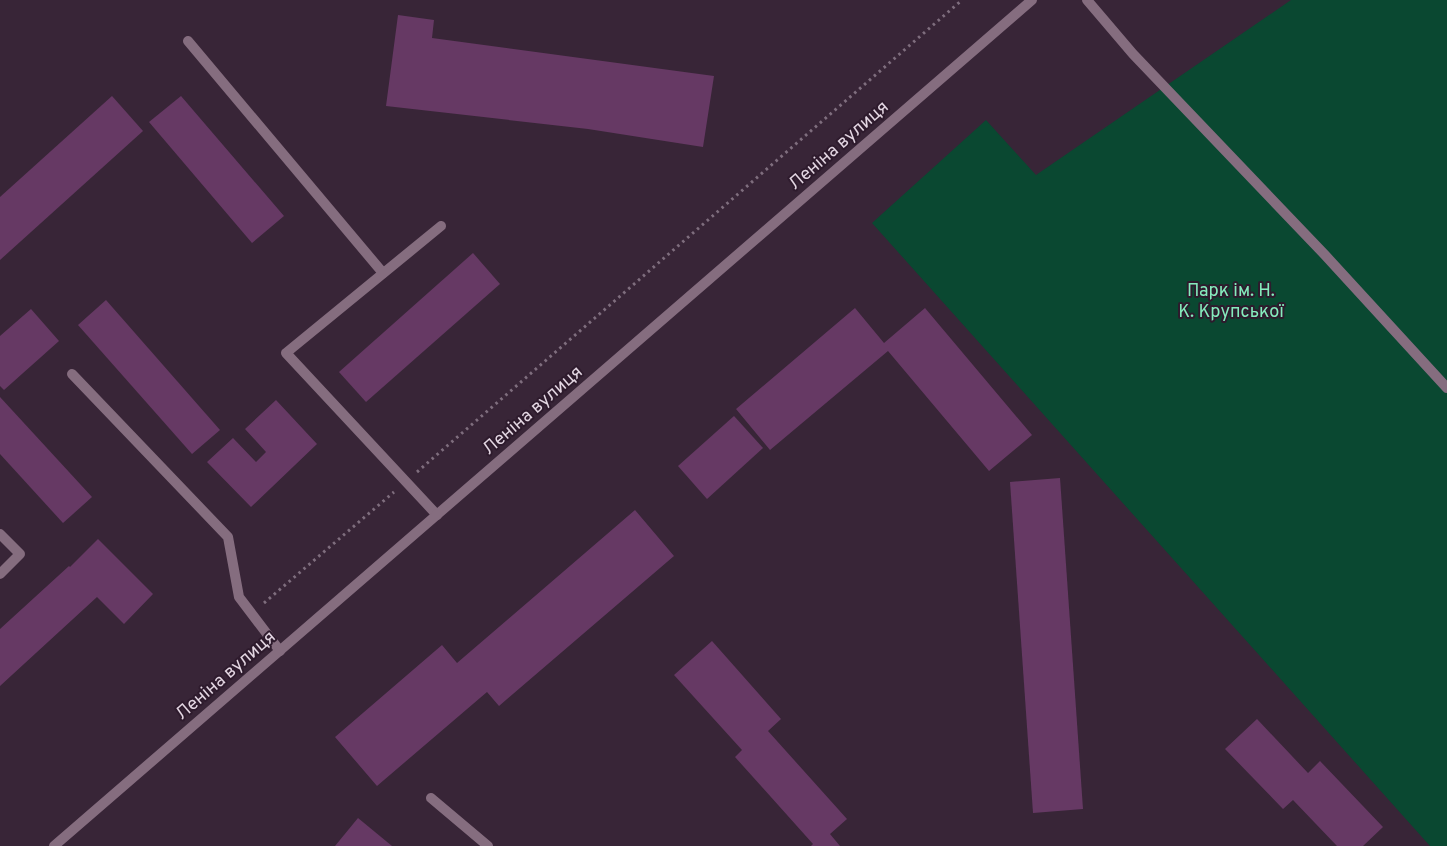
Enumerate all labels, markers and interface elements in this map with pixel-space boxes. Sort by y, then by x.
street label: Леніна вулиця [784,96,894,196]
park label: Парк ім. Н. К. Крупської [1178,280,1284,324]
street label: Леніна вулиця [478,361,588,461]
street label: Леніна вулиця [171,626,281,726]

